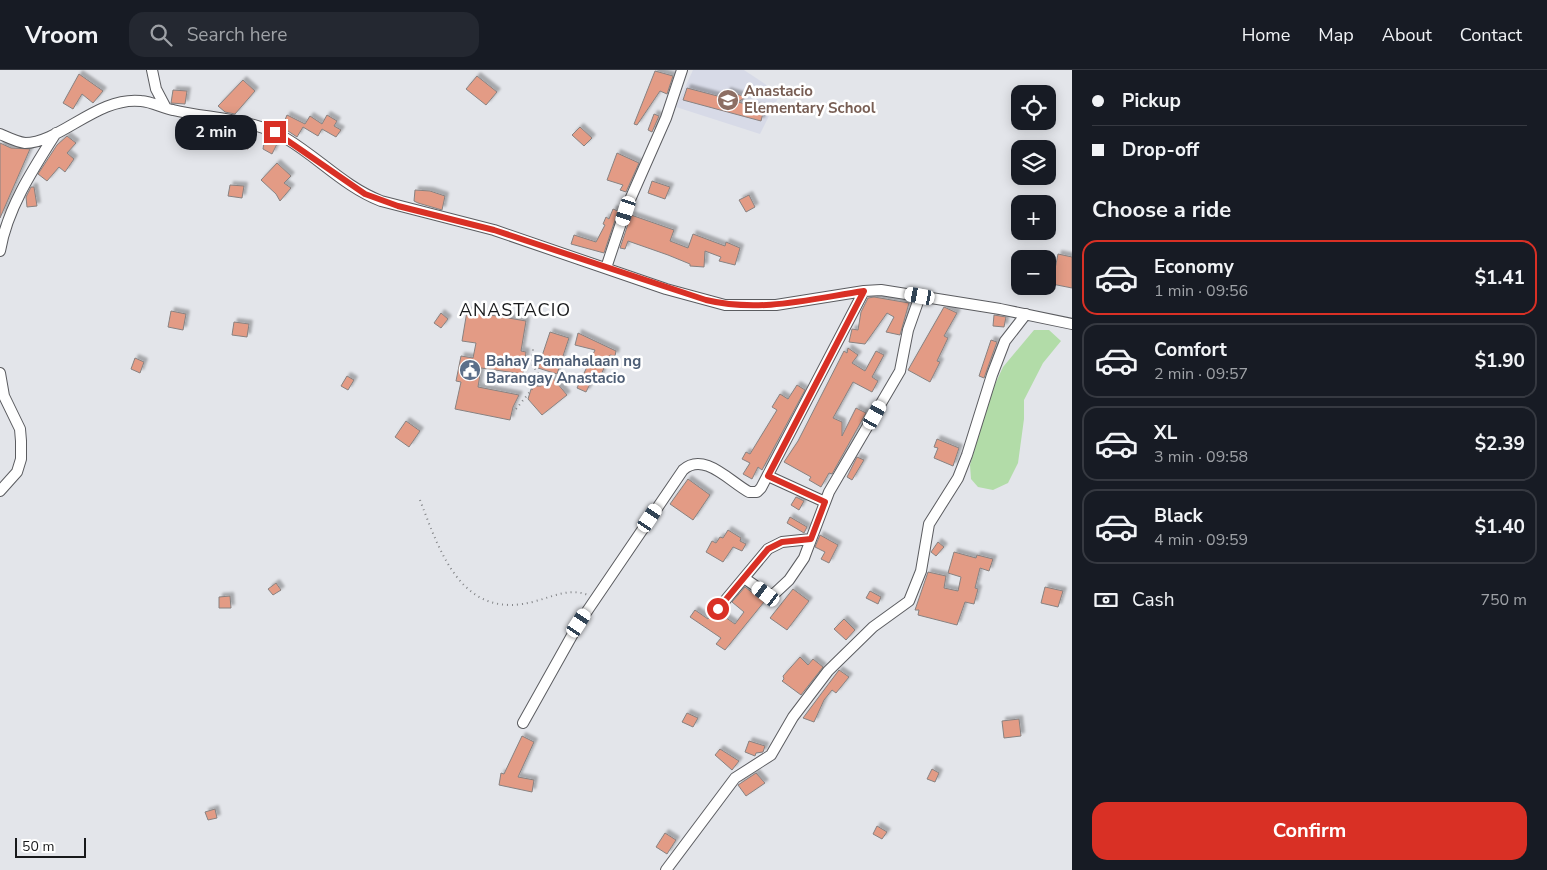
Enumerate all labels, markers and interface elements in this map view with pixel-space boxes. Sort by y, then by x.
search box [129,12,479,57]
text: Vroom [25,19,99,51]
icon: search [147,21,175,49]
text: Search here [187,22,287,48]
text: Home [1242,23,1290,47]
text: Map [1318,23,1354,47]
text: About [1382,23,1432,47]
text: Contact [1460,23,1522,47]
place label: Anastacio Elementary School [744,81,876,118]
map controls [1011,85,1056,295]
button: locate [1011,85,1056,130]
school or university icon: Anastacio Elementary School [716,88,740,112]
text: Pickup [1122,88,1181,114]
callout: 2 min [175,114,258,150]
text: 2 min [195,121,237,143]
route end [264,121,286,143]
text: Drop-off [1122,137,1199,163]
button: layers [1011,140,1056,185]
car [614,194,637,228]
button: + [1011,195,1056,240]
text: Choose a ride [1092,195,1231,225]
button: − [1011,250,1056,295]
text: Economy [1154,254,1234,280]
icon: car [1094,255,1139,300]
text: $1.41 [1475,265,1525,291]
text: 1 min · 09:56 [1154,280,1248,302]
car [903,286,936,306]
district label: ANASTACIO [459,298,571,322]
text: Comfort [1154,337,1227,363]
icon: car [1094,338,1139,383]
text: $1.90 [1475,348,1525,374]
place label: Bahay Pamahalaan ng Barangay Anastacio [486,351,641,388]
public building icon: Bahay Pamahalaan ng Barangay Anastacio [458,358,482,382]
text: 2 min · 09:57 [1154,363,1248,385]
car [861,398,888,432]
text: XL [1154,420,1177,446]
icon: car [1094,421,1139,466]
text: $2.39 [1475,431,1525,457]
text: 3 min · 09:58 [1154,446,1248,468]
car [635,501,664,535]
text: Black [1154,503,1203,529]
icon: car [1094,504,1139,549]
text: $1.40 [1475,514,1525,540]
text: 4 min · 09:59 [1154,529,1248,551]
car [749,579,782,609]
icon: cash [1092,586,1120,614]
text: Cash [1132,587,1174,613]
text: 750 m [1480,589,1527,611]
route start [707,598,729,620]
car [564,606,593,640]
button: Confirm [1092,802,1527,860]
scale bar [15,835,86,858]
text: 50 m [22,837,54,856]

